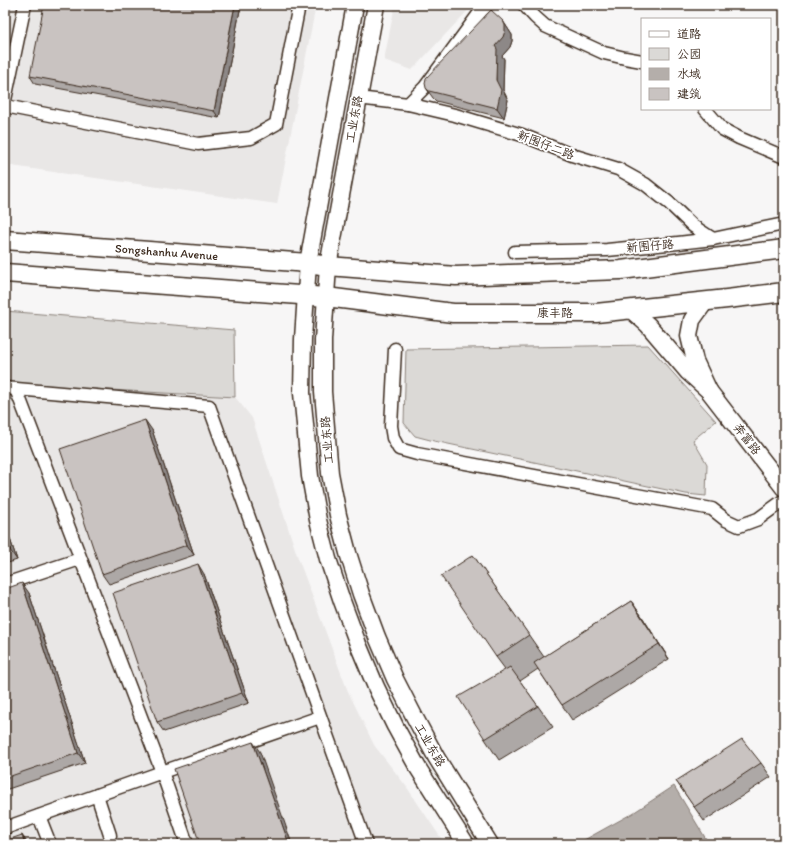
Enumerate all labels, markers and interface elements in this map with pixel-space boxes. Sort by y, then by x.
legend [641,18,771,110]
text: 道路 [677,27,701,41]
text: 公园 [677,47,701,61]
text: 水域 [677,67,701,81]
text: 建筑 [677,87,701,101]
street label: 工业东路 [343,94,365,144]
street label: 新围仔二路 [515,128,577,162]
street label: 新围仔路 [625,237,675,255]
street label: Songshanhu Avenue [114,241,219,263]
street label: 康丰路 [537,306,573,320]
street label: 工业东路 [318,415,336,465]
street label: 奔富路 [730,421,764,457]
street label: 工业东路 [412,721,448,769]

